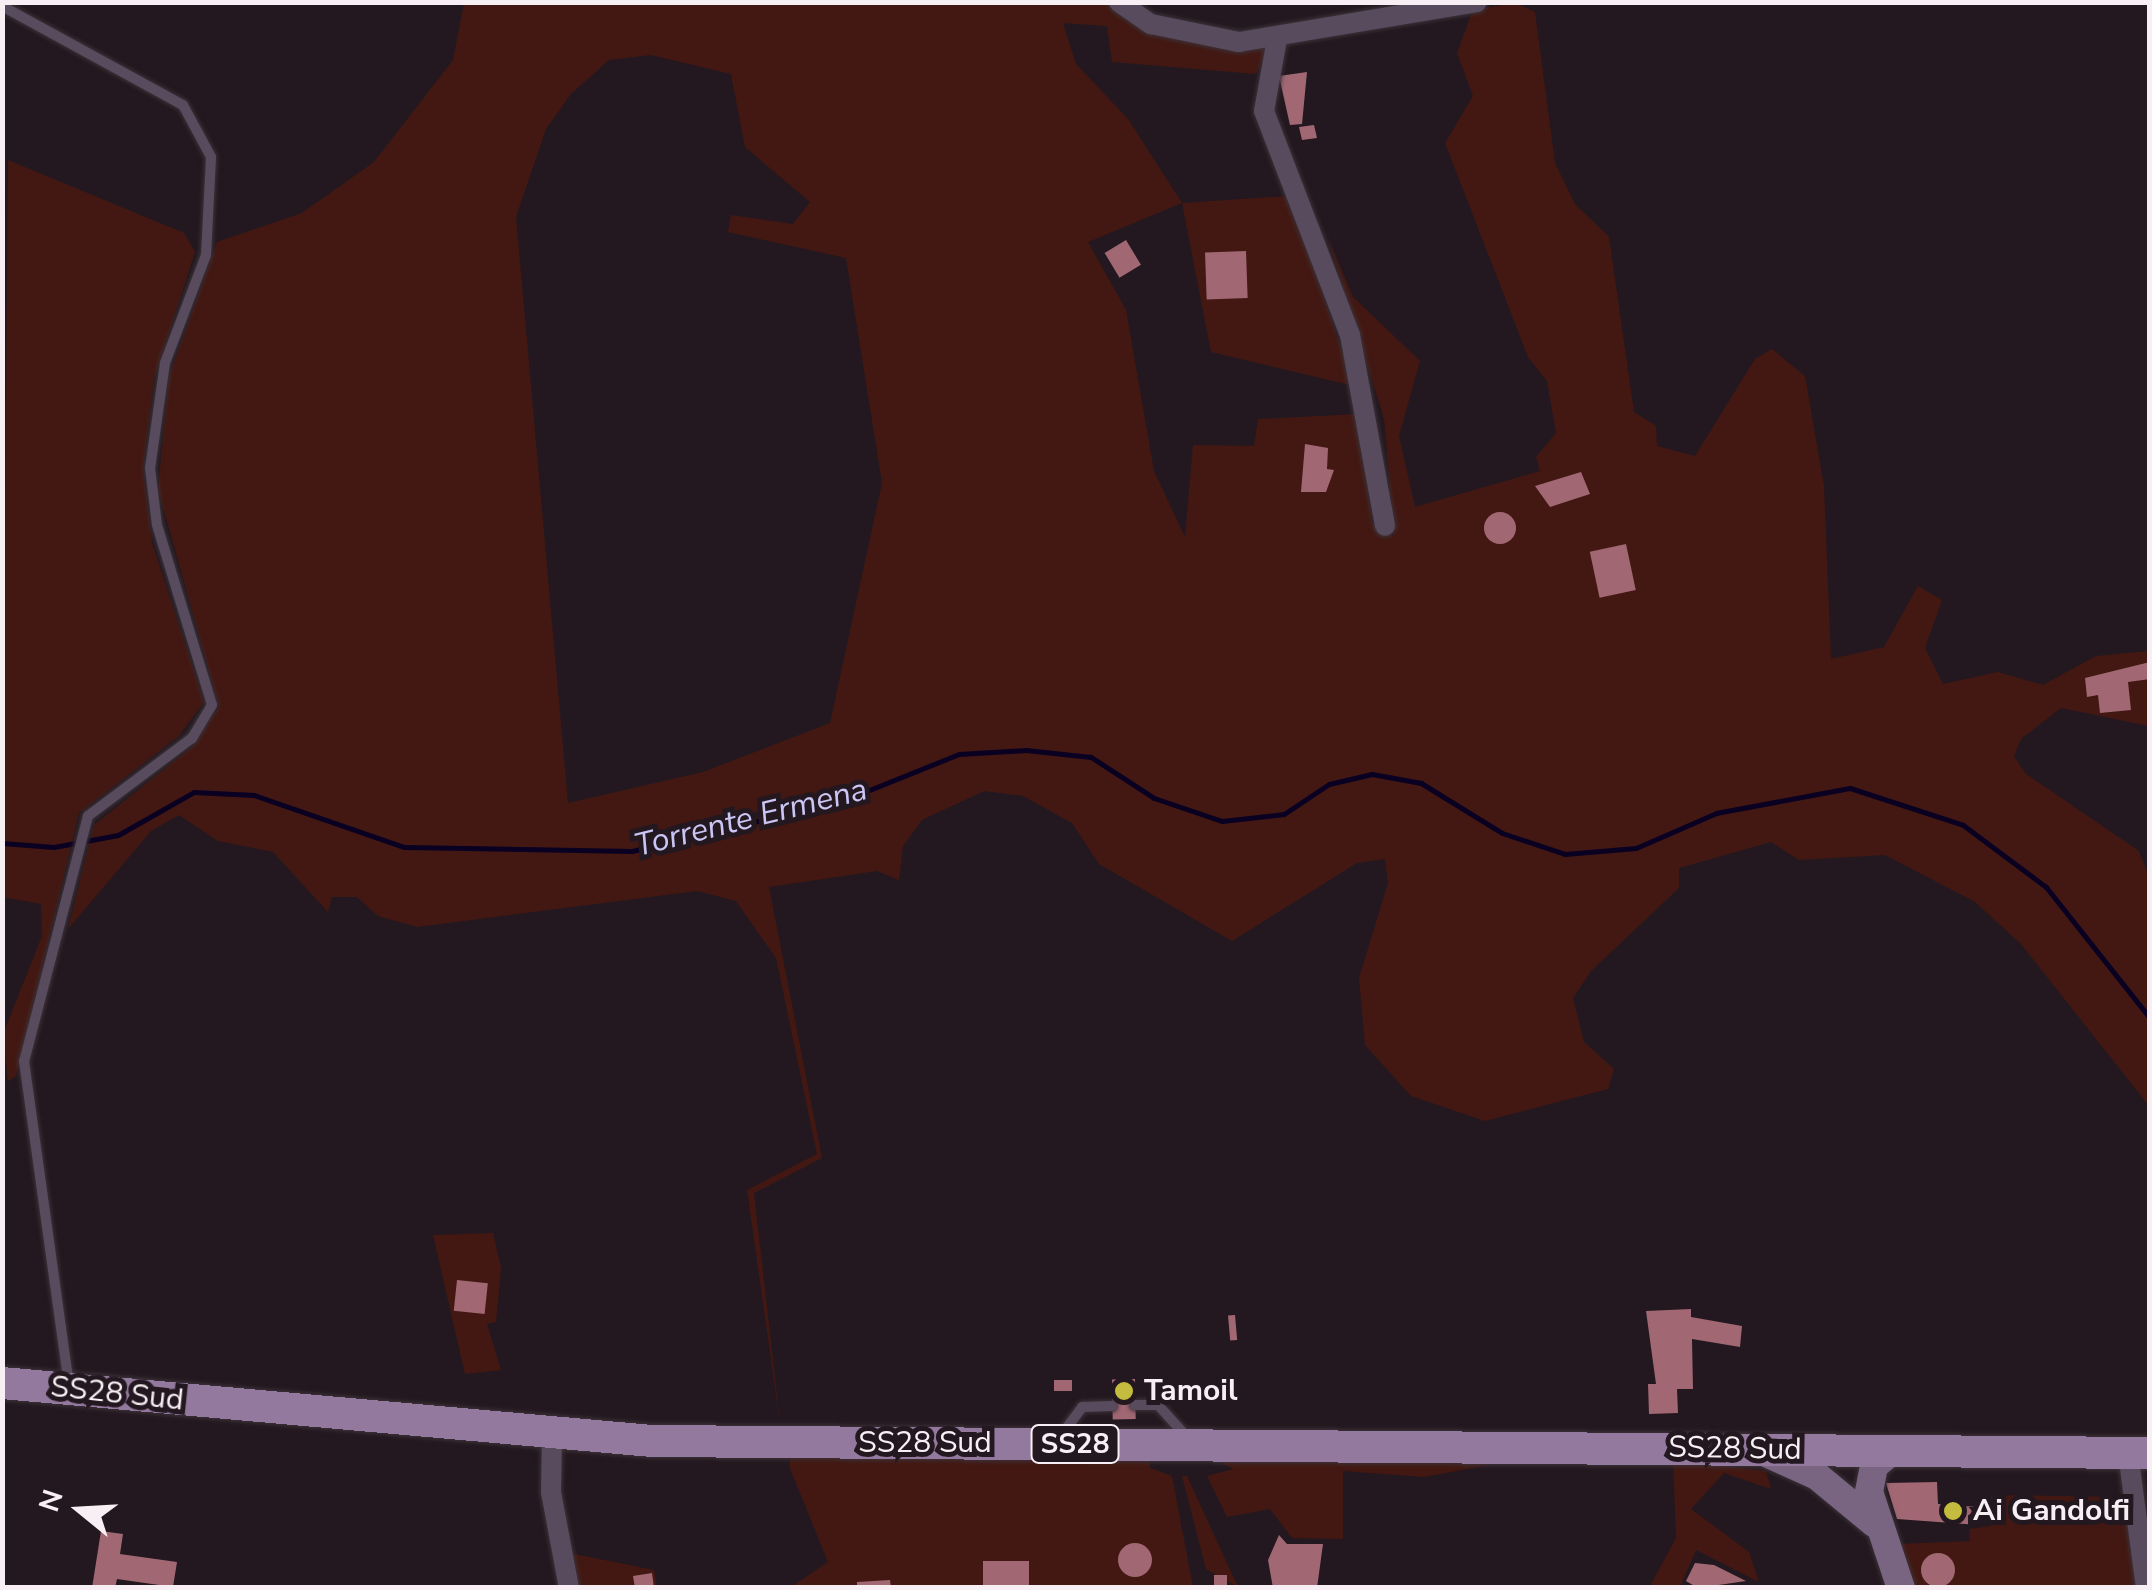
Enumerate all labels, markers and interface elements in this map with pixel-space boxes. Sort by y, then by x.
water label: Torrente Ermena [631,771,871,865]
street label: SS28 Sud [49,1369,185,1419]
place label: Tamoil [1144,1373,1238,1409]
marker: Tamoil [1113,1380,1135,1402]
road number: SS28 [1030,1421,1120,1467]
street label: SS28 Sud [858,1425,992,1461]
street label: SS28 Sud [1668,1430,1802,1468]
north arrow [30,1460,130,1560]
text: N [30,1485,73,1517]
place label: Ai Gandolfi [1973,1493,2130,1529]
marker: Ai Gandolfi [1942,1500,1964,1522]

